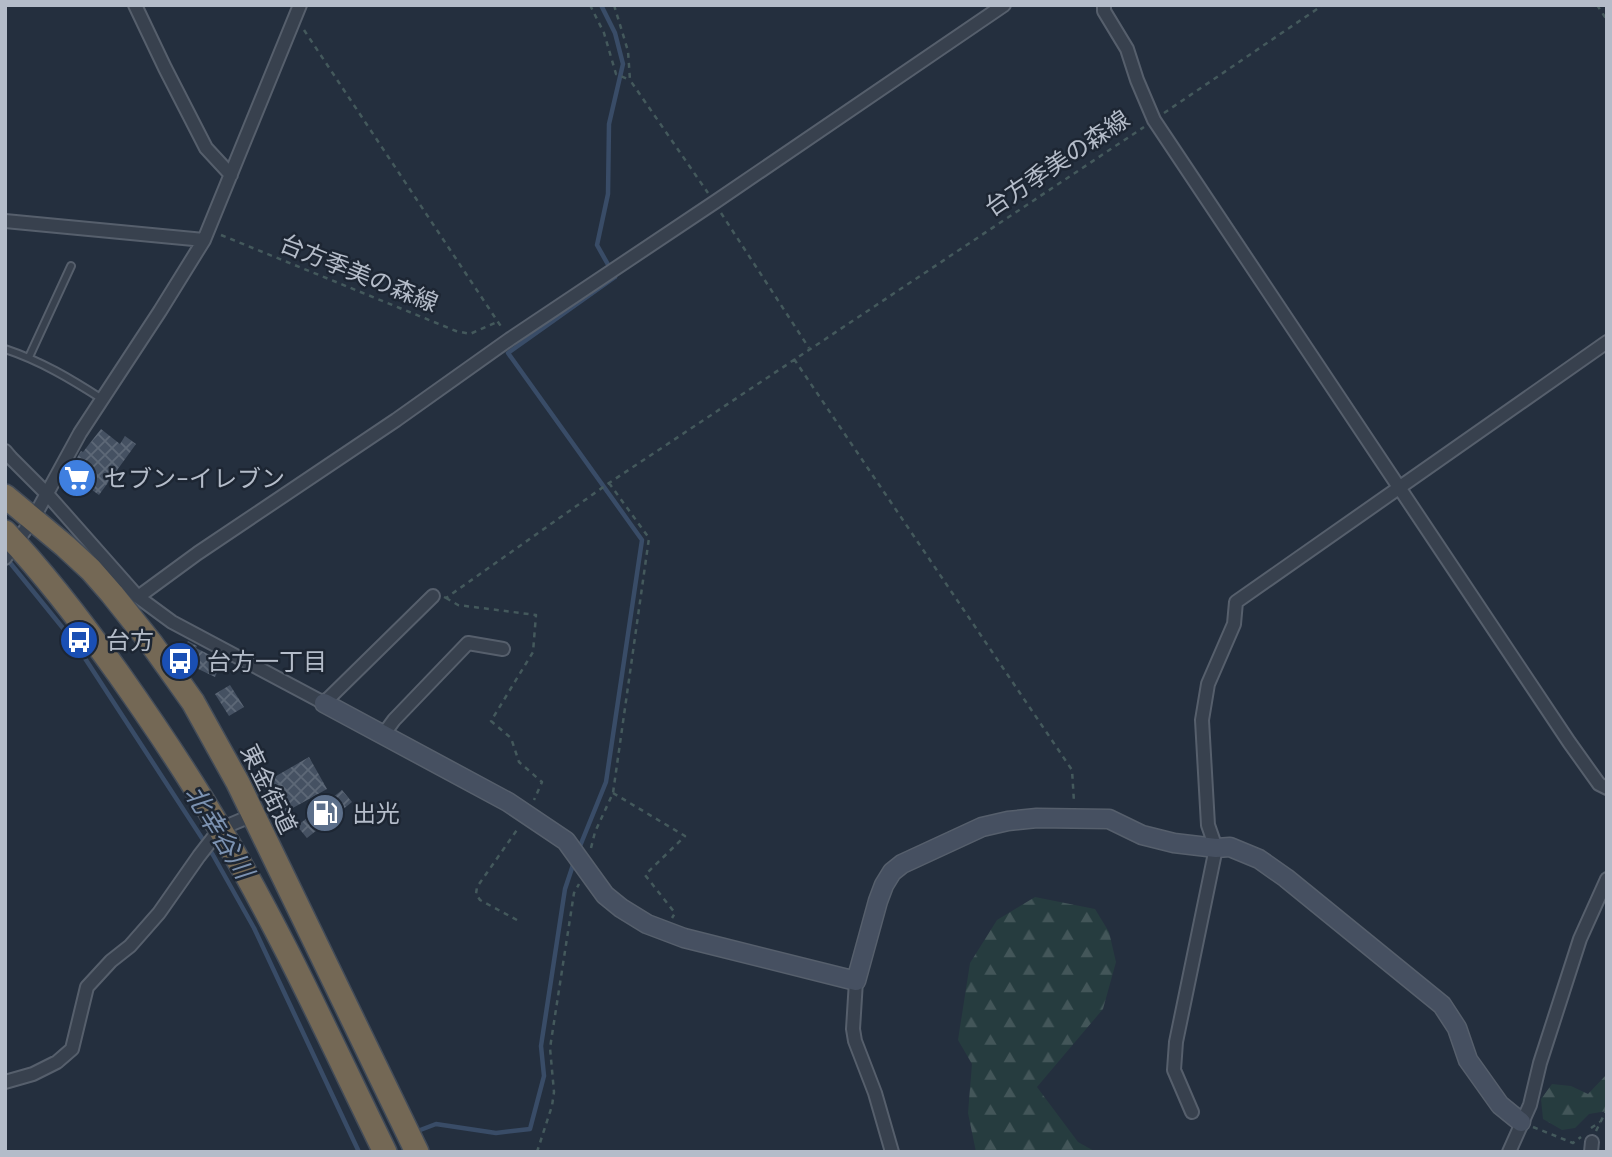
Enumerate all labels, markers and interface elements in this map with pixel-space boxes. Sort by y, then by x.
street label: 台方季美の森線 [979,103,1135,223]
street label: 台方季美の森線 [275,227,443,319]
supermarket icon: セブン-イレブン [56,457,98,499]
place label: セブン-イレブン [104,463,285,494]
bus stop icon: 台方 [58,619,100,661]
place label: 台方 [106,625,154,656]
bus stop icon: 台方一丁目 [159,640,201,682]
place label: 台方一丁目 [207,646,327,677]
street label: 東金街道 [234,739,304,839]
water label: 北幸谷川 [177,779,263,888]
fuel station icon: 出光 [304,792,346,834]
place label: 出光 [352,798,400,829]

